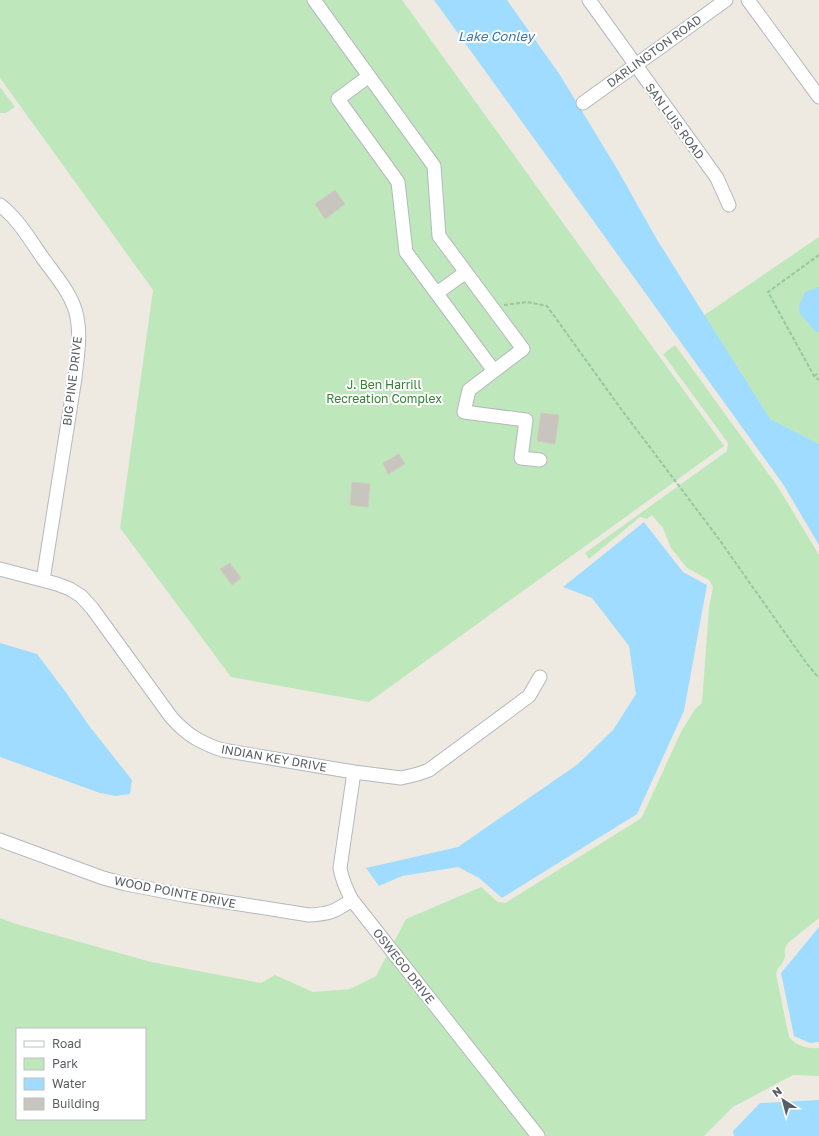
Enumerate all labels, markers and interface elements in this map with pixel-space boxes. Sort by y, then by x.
street label: DARLINGTON ROAD [604,12,704,90]
water label: Lake Conley [458,28,536,44]
street label: SAN LUIS ROAD [642,80,708,162]
street label: BIG PINE DRIVE [59,335,85,427]
park label: J. Ben Harrill Recreation Complex [326,377,442,406]
street label: INDIAN KEY DRIVE [220,741,328,775]
street label: WOOD POINTE DRIVE [113,873,237,911]
street label: OSWEGO DRIVE [370,925,438,1007]
legend [16,1028,146,1120]
text: Road [52,1036,81,1051]
text: Park [52,1056,78,1071]
text: Water [52,1076,86,1091]
north arrow [763,1080,803,1120]
text: N [770,1084,784,1099]
text: Building [52,1096,100,1111]

